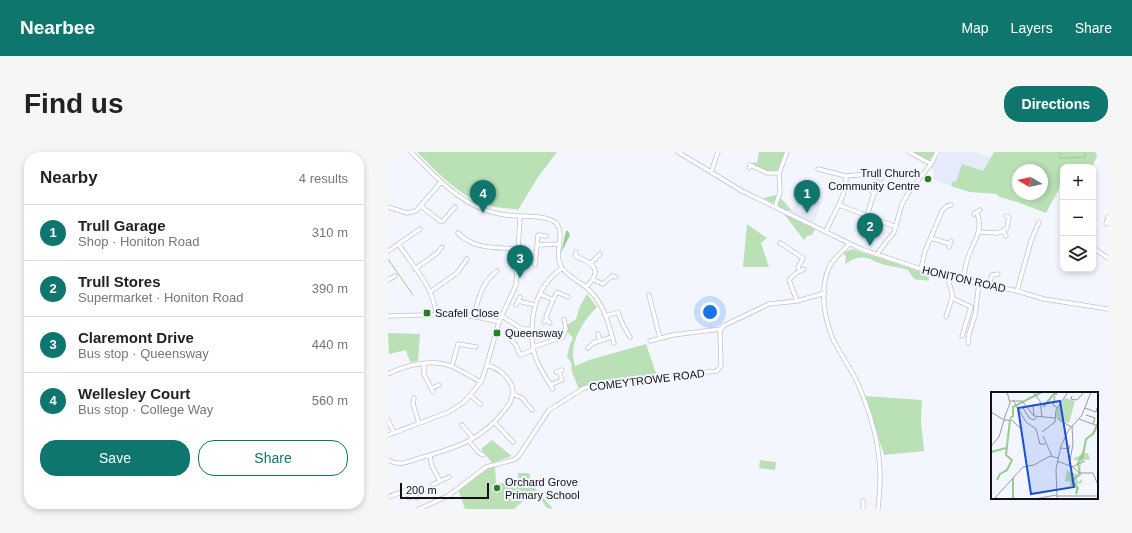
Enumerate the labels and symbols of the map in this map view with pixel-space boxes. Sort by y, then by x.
north arrow [1012,164,1048,200]
place label: Trull Church Community Centre [828,167,920,192]
marker: Trull Church Community Centre [923,174,933,184]
pin: 4 [470,180,496,213]
pin: 1 [794,180,820,213]
pin: 2 [857,213,883,246]
pin: 3 [507,245,533,278]
street label: HONITON ROAD [921,264,1007,294]
your location [700,302,720,322]
place label: Scafell Close [435,307,499,319]
marker: Scafell Close [422,308,432,318]
place label: Queensway [505,327,564,339]
marker: Queensway [492,328,502,338]
street label: COMEYTROWE ROAD [589,367,705,393]
inset map [991,392,1098,499]
place label: Orchard Grove Primary School [505,476,580,501]
scale bar [400,481,489,500]
marker: Orchard Grove Primary School [492,483,502,493]

